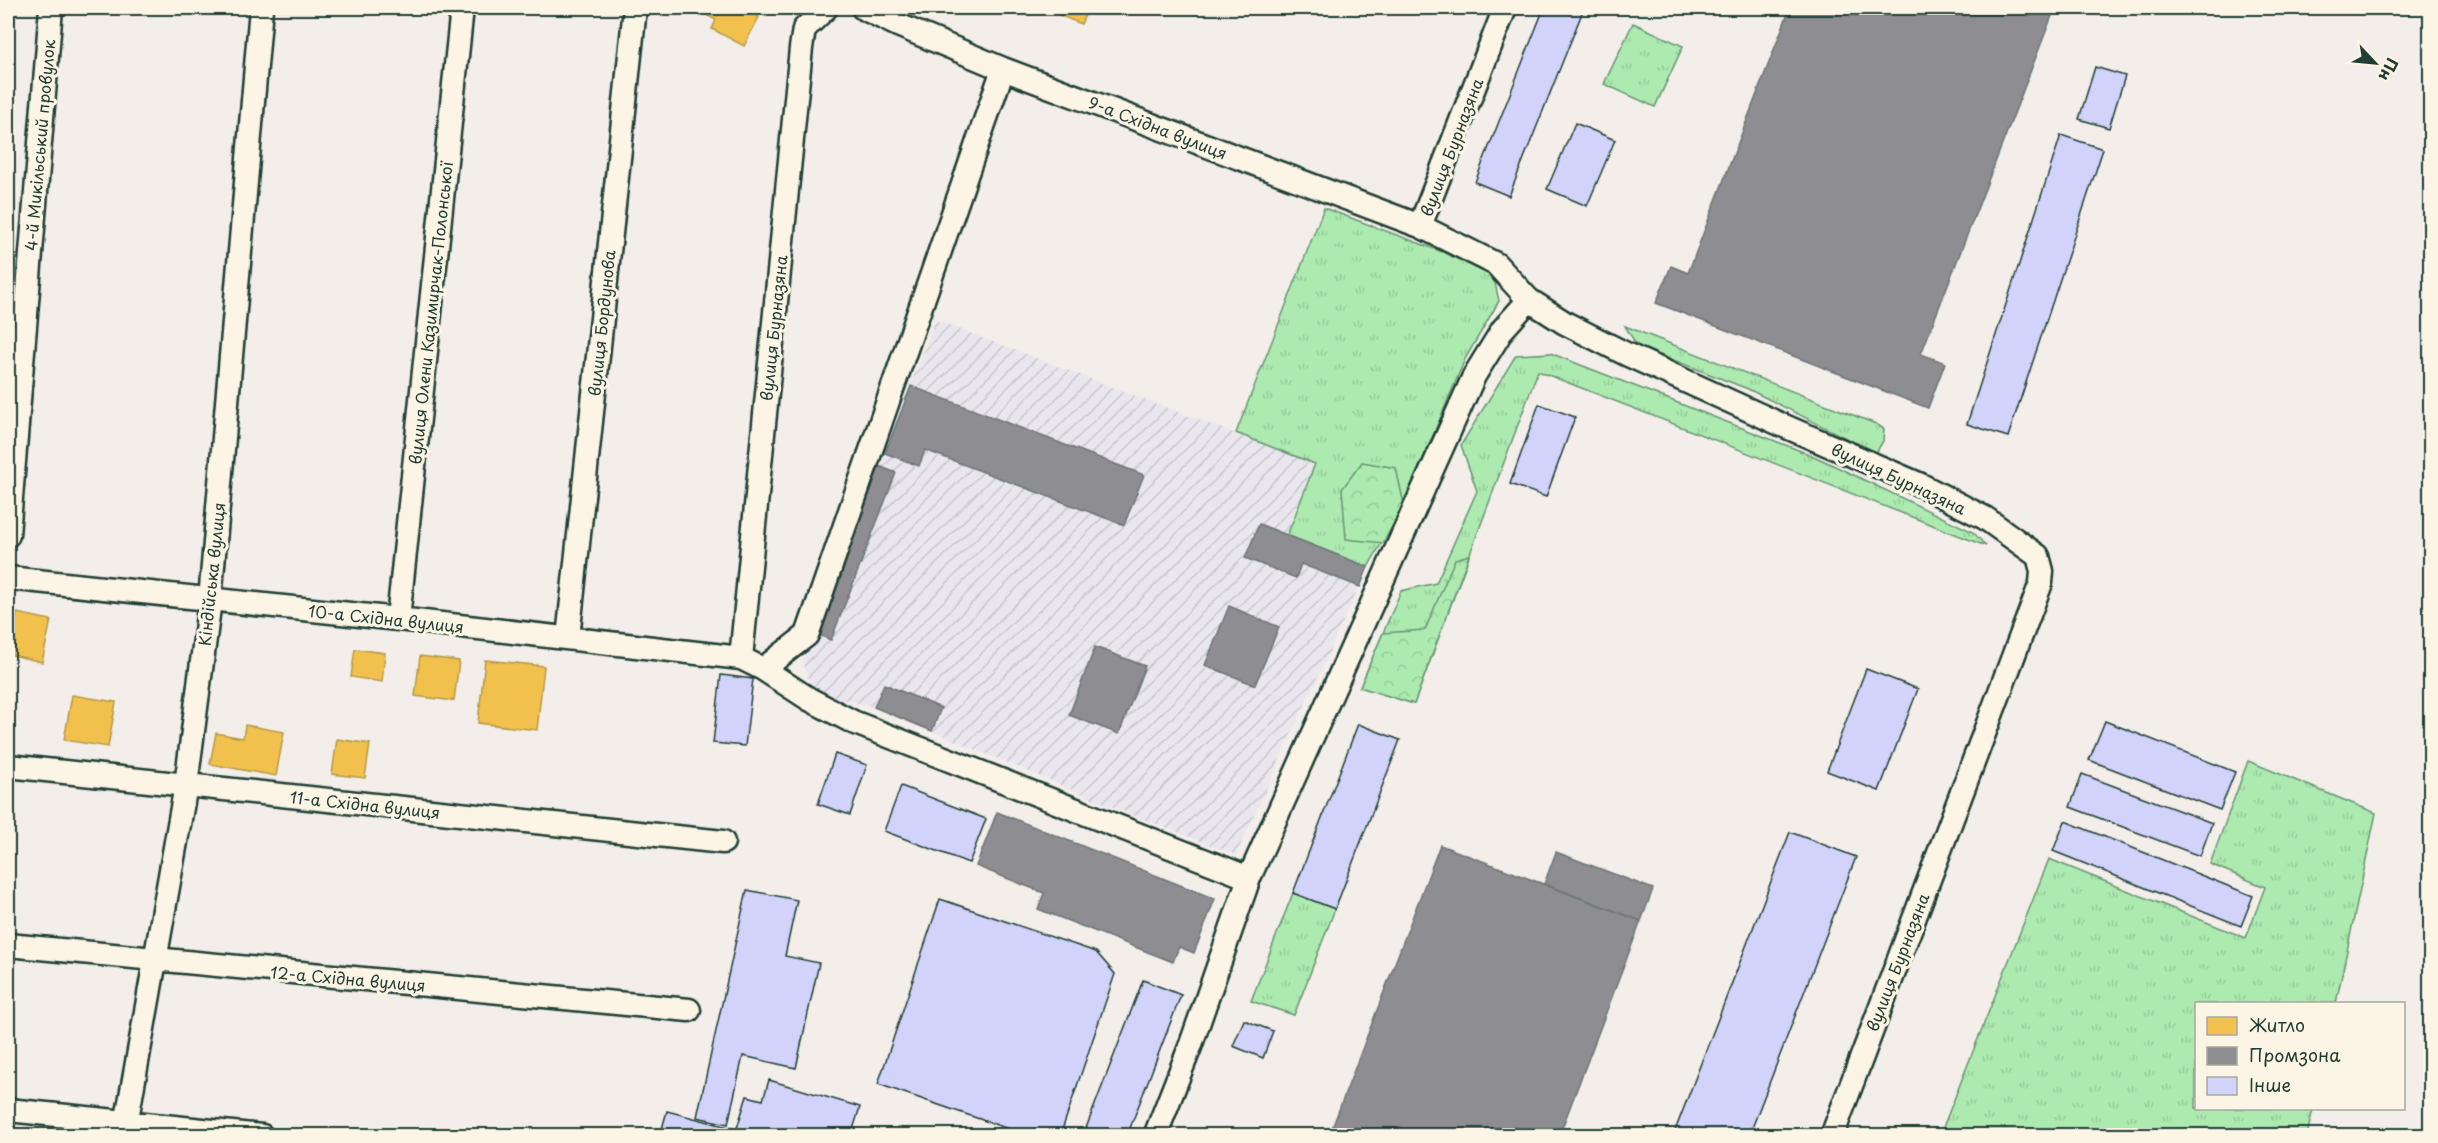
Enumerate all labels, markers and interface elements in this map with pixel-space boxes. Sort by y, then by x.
north arrow [2345,33,2405,93]
street label: 4-й Микільський провулок [18,38,60,252]
text: Пн [2374,54,2405,86]
street label: вулиця Бурназяна [1414,74,1488,220]
street label: 9-а Східна вулиця [1085,89,1231,165]
street label: вулиця Олени Казимирчак-Полонської [402,159,458,466]
street label: вулиця Бордунова [581,249,621,397]
street label: вулиця Бурназяна [753,254,793,402]
street label: вулиця Бурназяна [1828,436,1970,520]
street label: Кіндійська вулиця [192,501,230,647]
street label: 10-а Східна вулиця [307,598,465,638]
street label: 11-а Східна вулиця [289,784,441,824]
street label: вулиця Бурназяна [1860,889,1934,1035]
street label: 12-а Східна вулиця [269,959,427,997]
legend [2195,1002,2405,1110]
text: Житло [2249,1011,2305,1038]
text: Промзона [2249,1041,2341,1068]
text: Інше [2249,1071,2291,1098]

